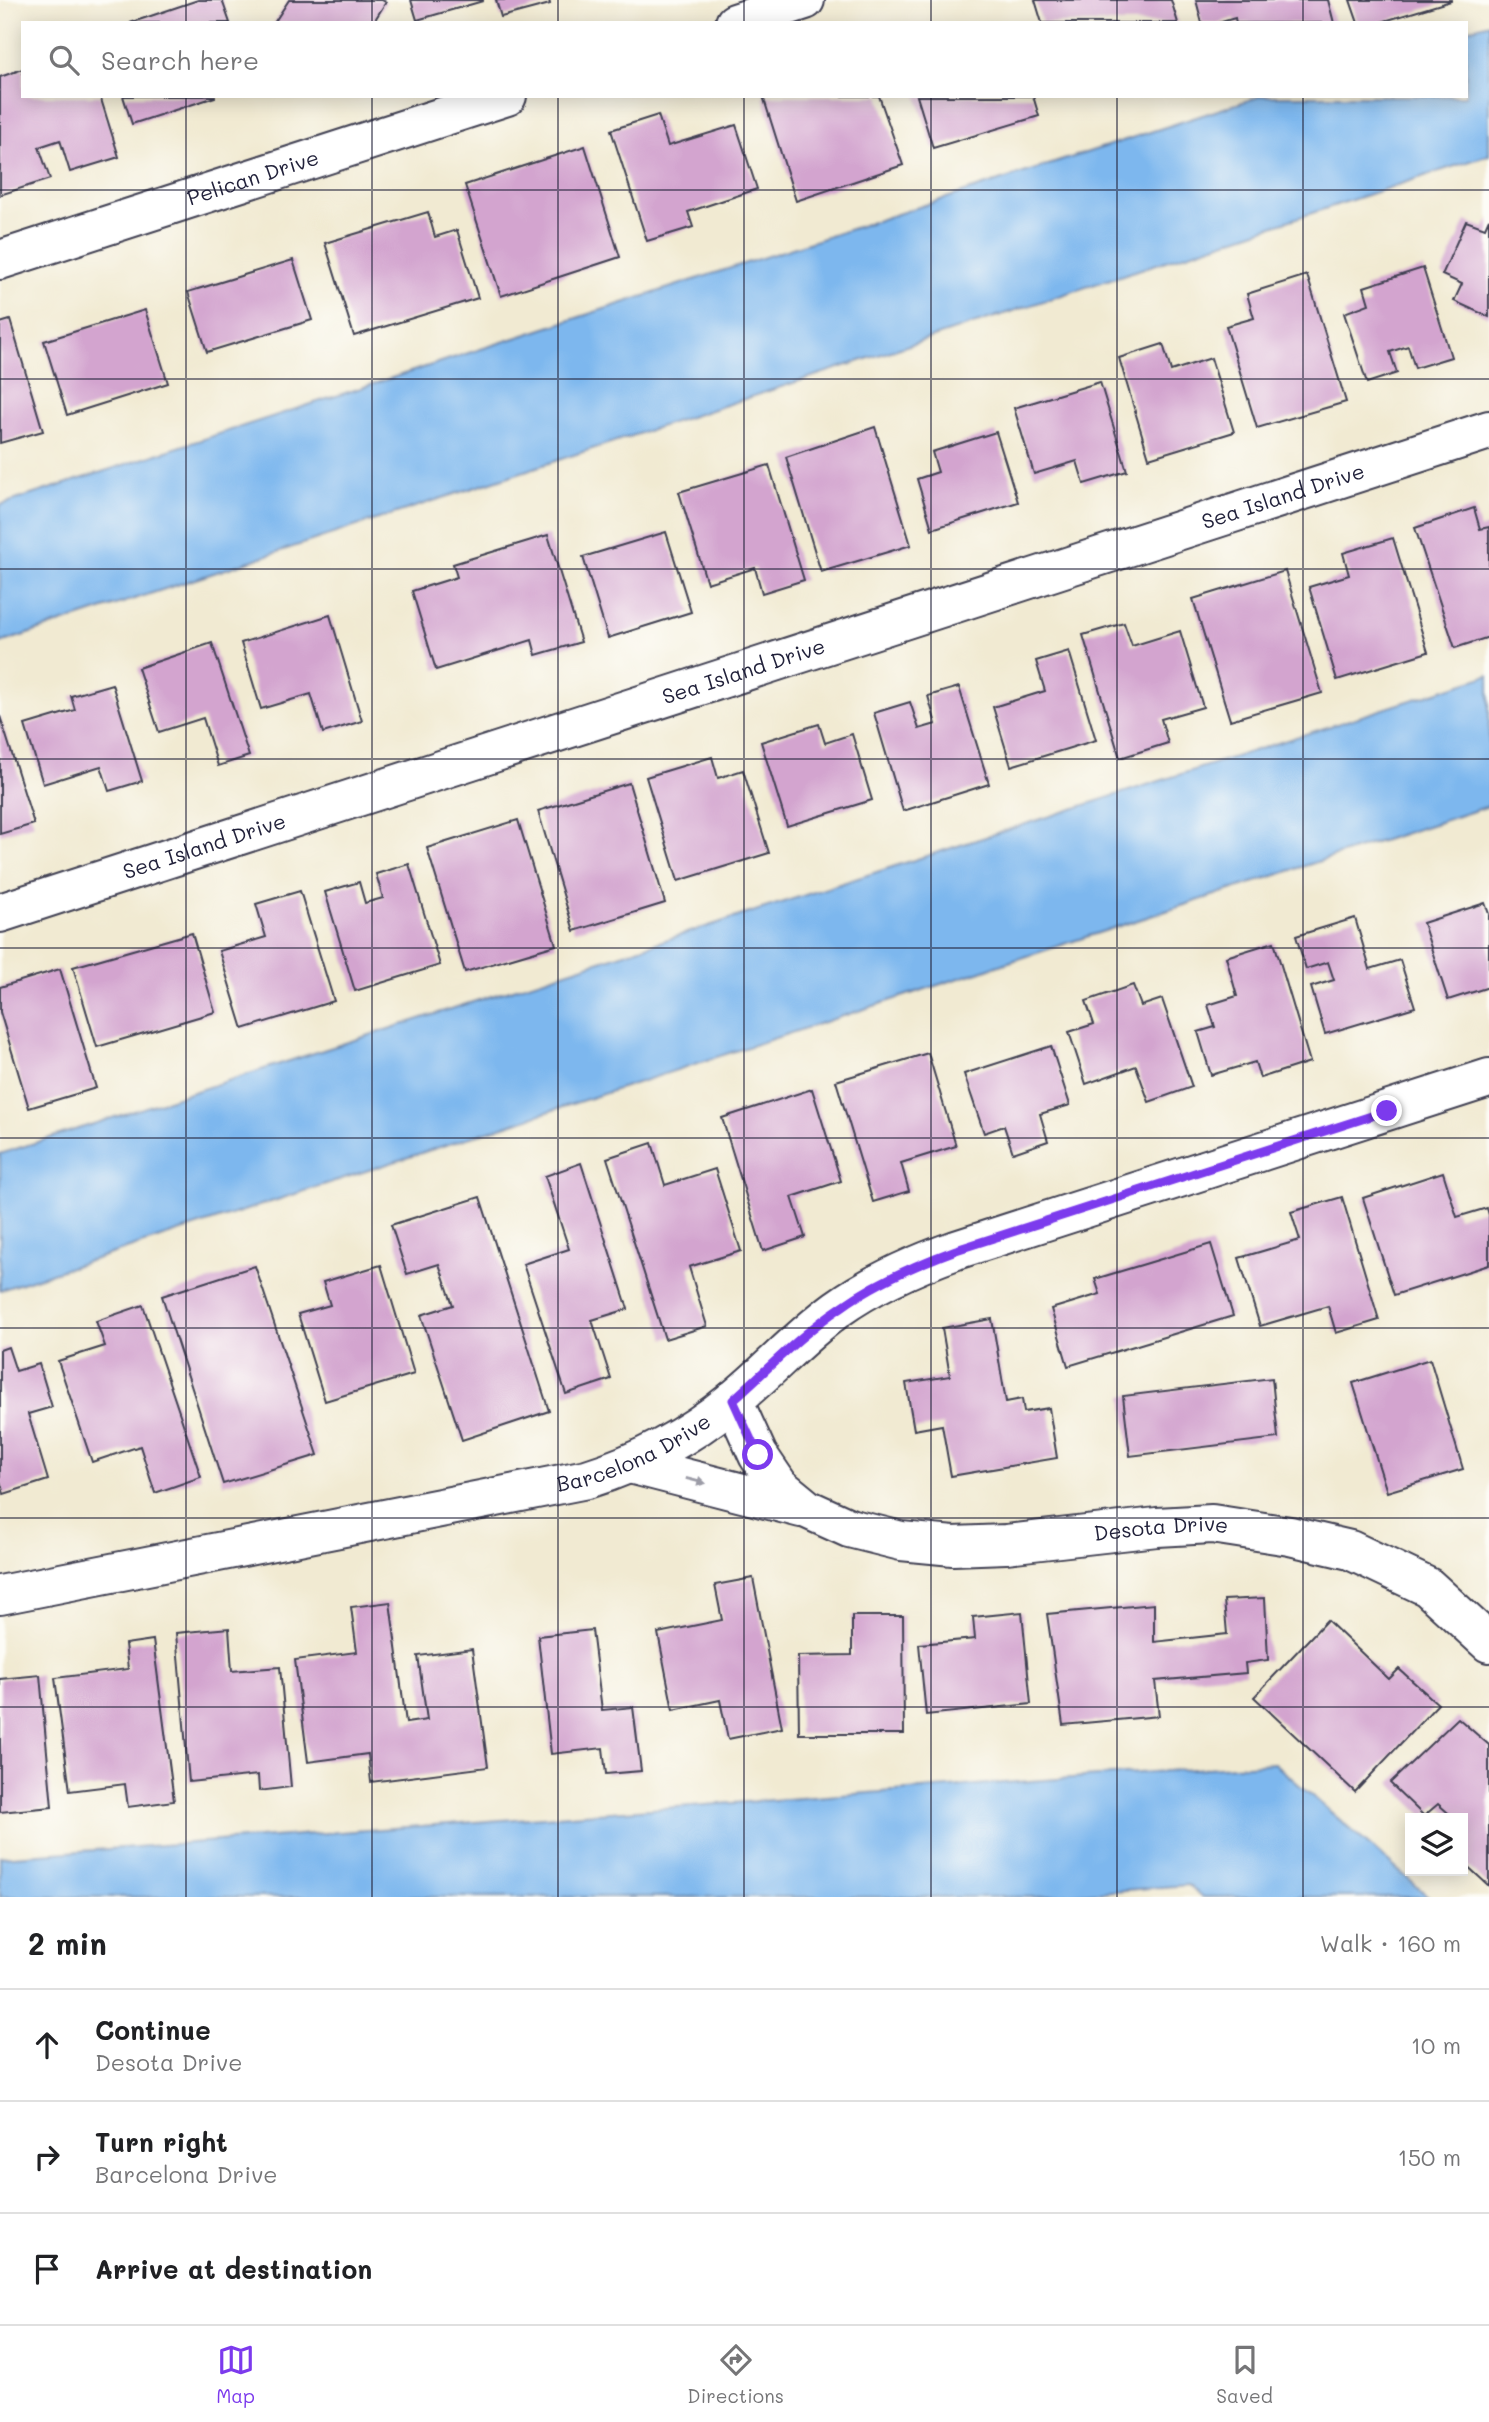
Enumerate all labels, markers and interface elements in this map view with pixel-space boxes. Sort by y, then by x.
search box [21,21,1468,98]
icon: search [45,41,83,79]
text: Search here [101,43,259,77]
street label: Pelican Drive [183,143,322,211]
street label: Sea Island Drive [1198,456,1368,534]
street label: Sea Island Drive [659,631,828,709]
street label: Sea Island Drive [119,806,289,884]
route end [1371,1095,1402,1126]
street label: Barcelona Drive [554,1407,715,1497]
route start [742,1439,773,1470]
one-way arrow [686,1476,708,1487]
street label: Desota Drive [1092,1509,1230,1546]
map controls [1405,1813,1468,1876]
button: layers [1405,1813,1468,1876]
text: 2 min [28,1923,107,1963]
text: Walk · 160 m [1320,1928,1461,1958]
text: Continue [95,2013,211,2047]
icon: ahead [28,2026,66,2064]
text: 10 m [1411,2030,1461,2060]
text: Desota Drive [95,2047,242,2077]
text: Turn right [95,2125,228,2159]
icon: right [28,2138,66,2176]
text: 150 m [1397,2142,1461,2172]
text: Barcelona Drive [95,2159,278,2189]
icon: arrive [28,2250,66,2288]
text: Arrive at destination [95,2252,372,2286]
tab: Map [216,2341,255,2408]
tab: Directions [687,2341,784,2408]
tab: Saved [1216,2341,1273,2408]

